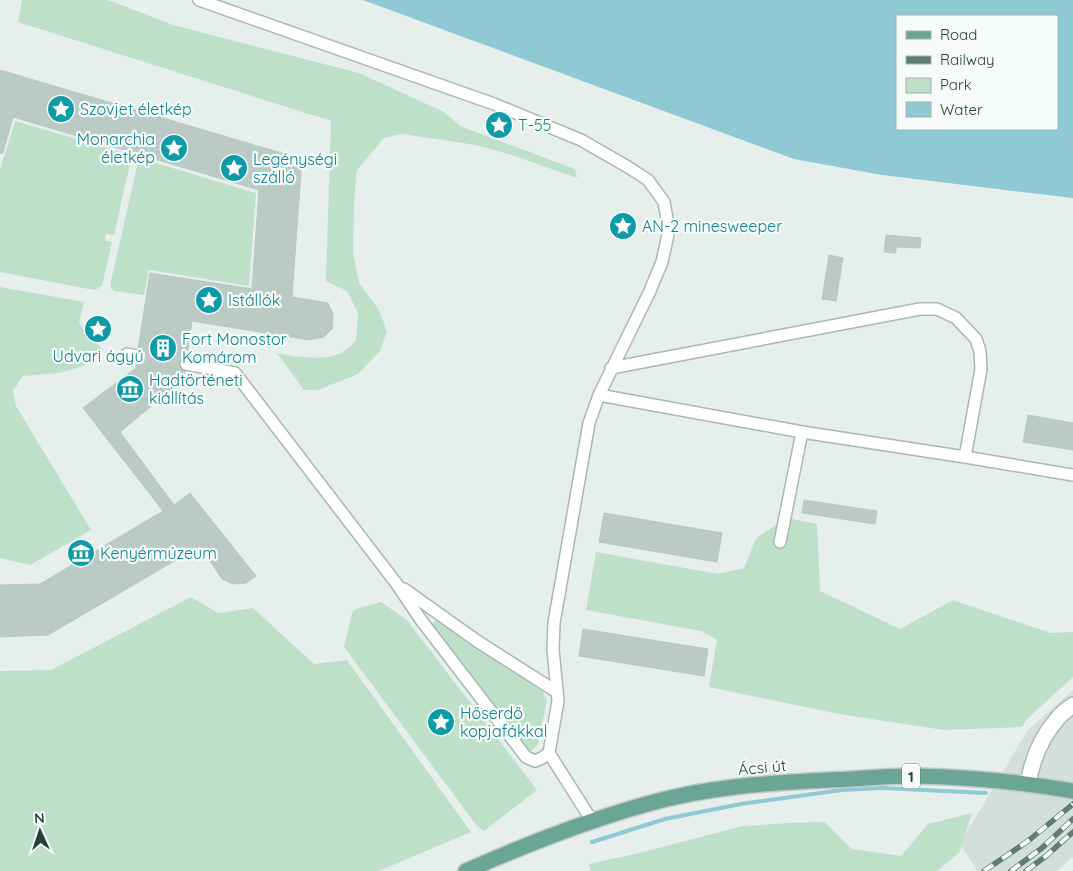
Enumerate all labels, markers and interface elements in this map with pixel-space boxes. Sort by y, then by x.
legend [896,15,1058,130]
text: Road [940,25,977,44]
text: Railway [940,50,995,69]
text: Park [940,75,972,94]
place icon: Szovjet életkép [46,94,76,124]
place label: Szovjet életkép [80,99,192,119]
text: Water [940,100,983,119]
place icon: T-55 [484,110,514,140]
place label: T-55 [518,115,551,135]
place label: Monarchia életkép [77,129,155,167]
place icon: Monarchia életkép [159,133,189,163]
place label: Legénységi szálló [253,149,337,187]
place icon: Legénységi szálló [219,153,249,183]
place icon: AN-2 minesweeper [608,211,638,241]
place label: AN-2 minesweeper [642,216,782,236]
place icon: Istállók [194,285,224,315]
place label: Istállók [228,290,280,310]
place icon: Udvari ágyú [83,314,113,344]
place label: Fort Monostor Komárom [182,329,287,367]
building icon: Fort Monostor Komárom [148,333,178,363]
place label: Udvari ágyú [52,346,144,366]
place label: Hadtörténeti kiállítás [149,370,243,408]
museum icon: Hadtörténeti kiállítás [115,374,145,404]
museum icon: Kenyérmúzeum [66,538,96,568]
place label: Kenyérmúzeum [100,543,217,563]
place label: Hőserdő kopjafákkal [460,703,547,741]
place icon: Hőserdő kopjafákkal [426,707,456,737]
street label: Ácsi út [737,755,787,779]
road number: 1 [902,764,920,788]
north arrow [15,806,65,856]
text: N [34,809,45,827]

